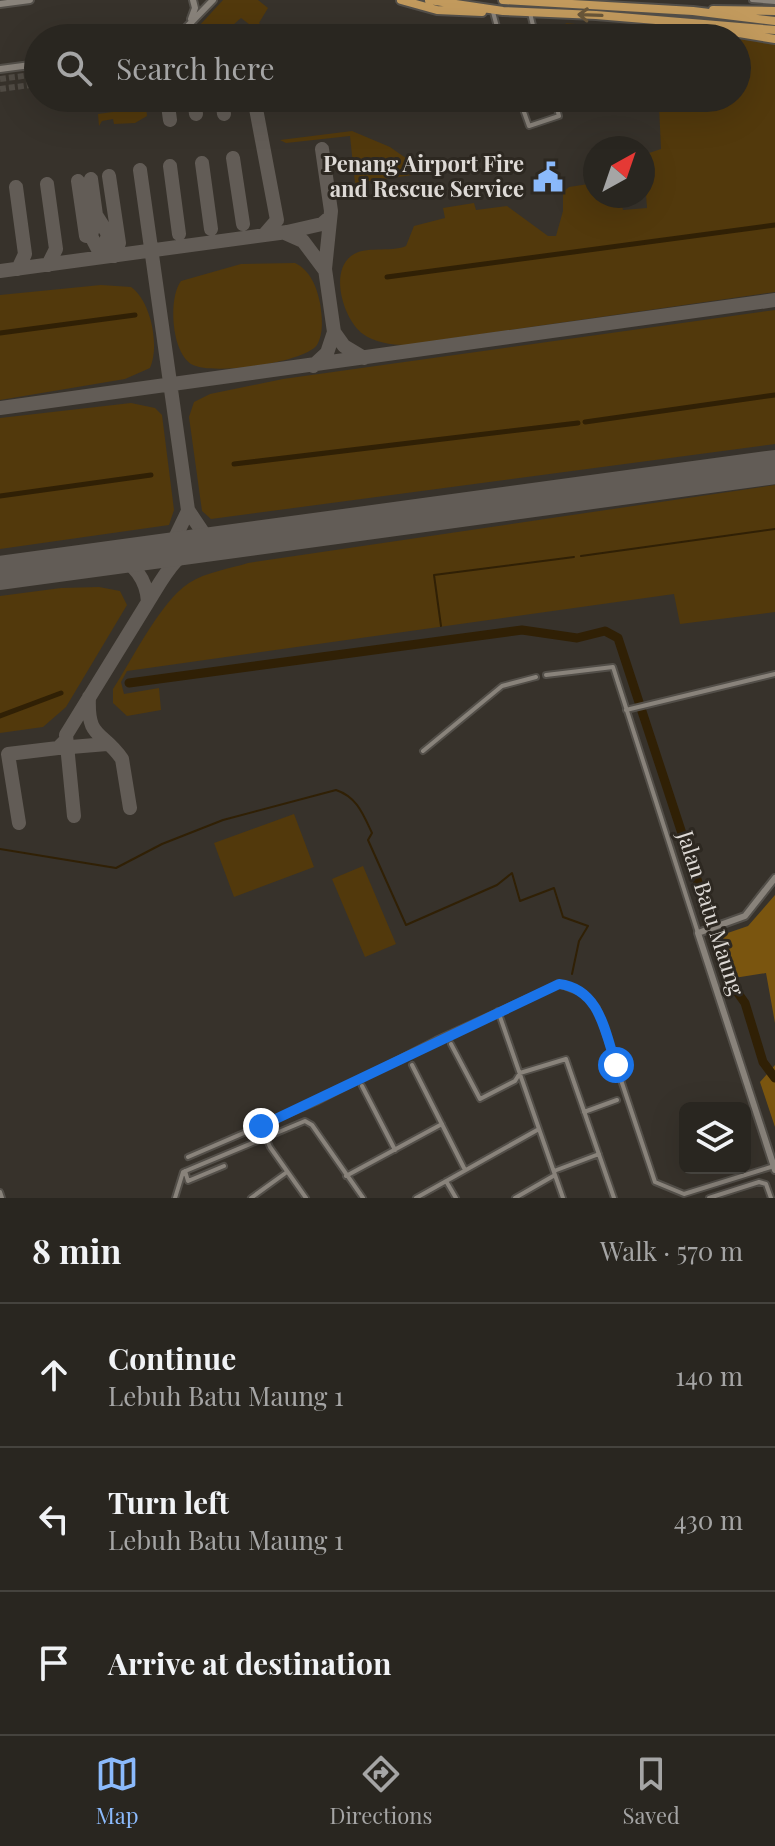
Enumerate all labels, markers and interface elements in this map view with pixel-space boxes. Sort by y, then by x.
one-way arrow [577,7,604,22]
search box [24,24,751,112]
icon: search [52,46,96,90]
text: Search here [116,48,275,88]
north arrow [583,136,655,208]
place label: Penang Airport Fire and Rescue Service [323,148,524,203]
public building icon: Penang Airport Fire and Rescue Service [531,160,565,194]
street label: Jalan Batu Maung [671,826,753,999]
route start [598,1047,634,1083]
map controls [679,1102,751,1174]
button: layers [679,1102,751,1174]
route end [243,1108,279,1144]
text: 8 min [32,1227,121,1273]
text: Walk · 570 m [600,1233,743,1268]
text: Continue [108,1338,236,1378]
icon: ahead [32,1353,76,1397]
text: 140 m [675,1358,743,1393]
text: Lebuh Batu Maung 1 [108,1378,344,1413]
text: Turn left [108,1482,229,1522]
icon: left [32,1497,76,1541]
text: 430 m [674,1502,743,1537]
text: Lebuh Batu Maung 1 [108,1522,344,1557]
icon: arrive [32,1641,76,1685]
text: Arrive at destination [108,1643,391,1683]
tab: Map [95,1752,139,1830]
tab: Directions [329,1752,432,1830]
tab: Saved [623,1752,680,1830]

